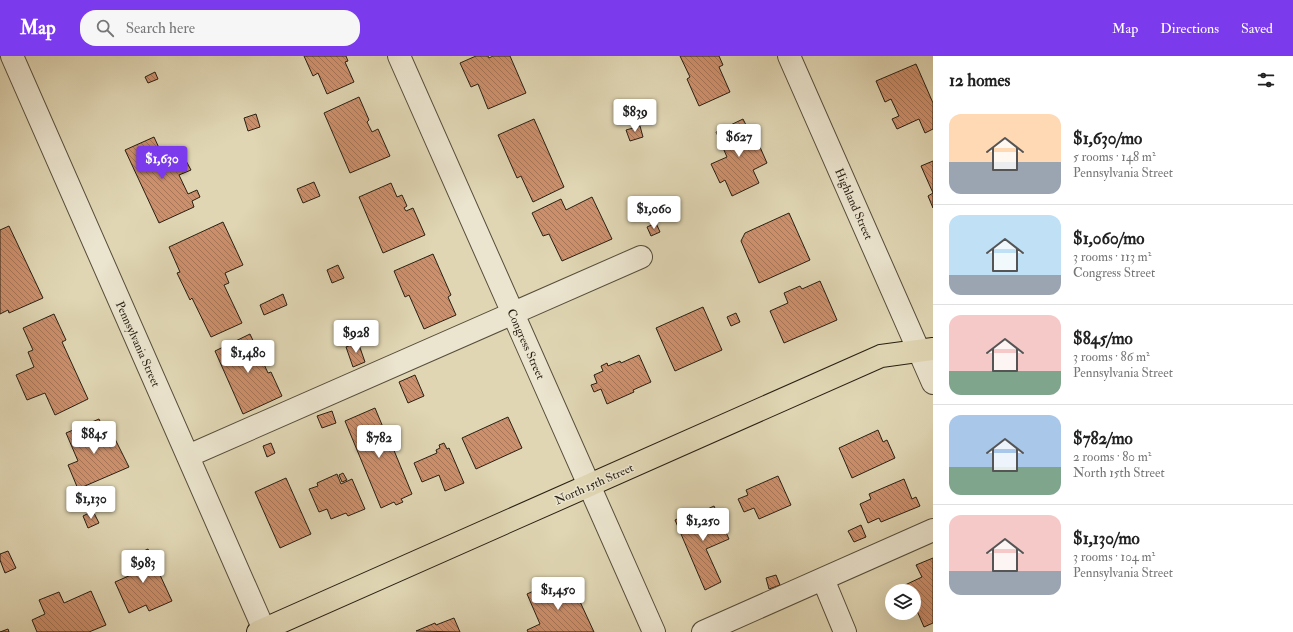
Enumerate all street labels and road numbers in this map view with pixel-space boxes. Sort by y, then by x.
street label: Highland Street [831,166,876,242]
street label: Pennsylvania Street [112,299,163,389]
street label: Congress Street [503,307,548,382]
street label: North 15th Street [553,460,636,509]

